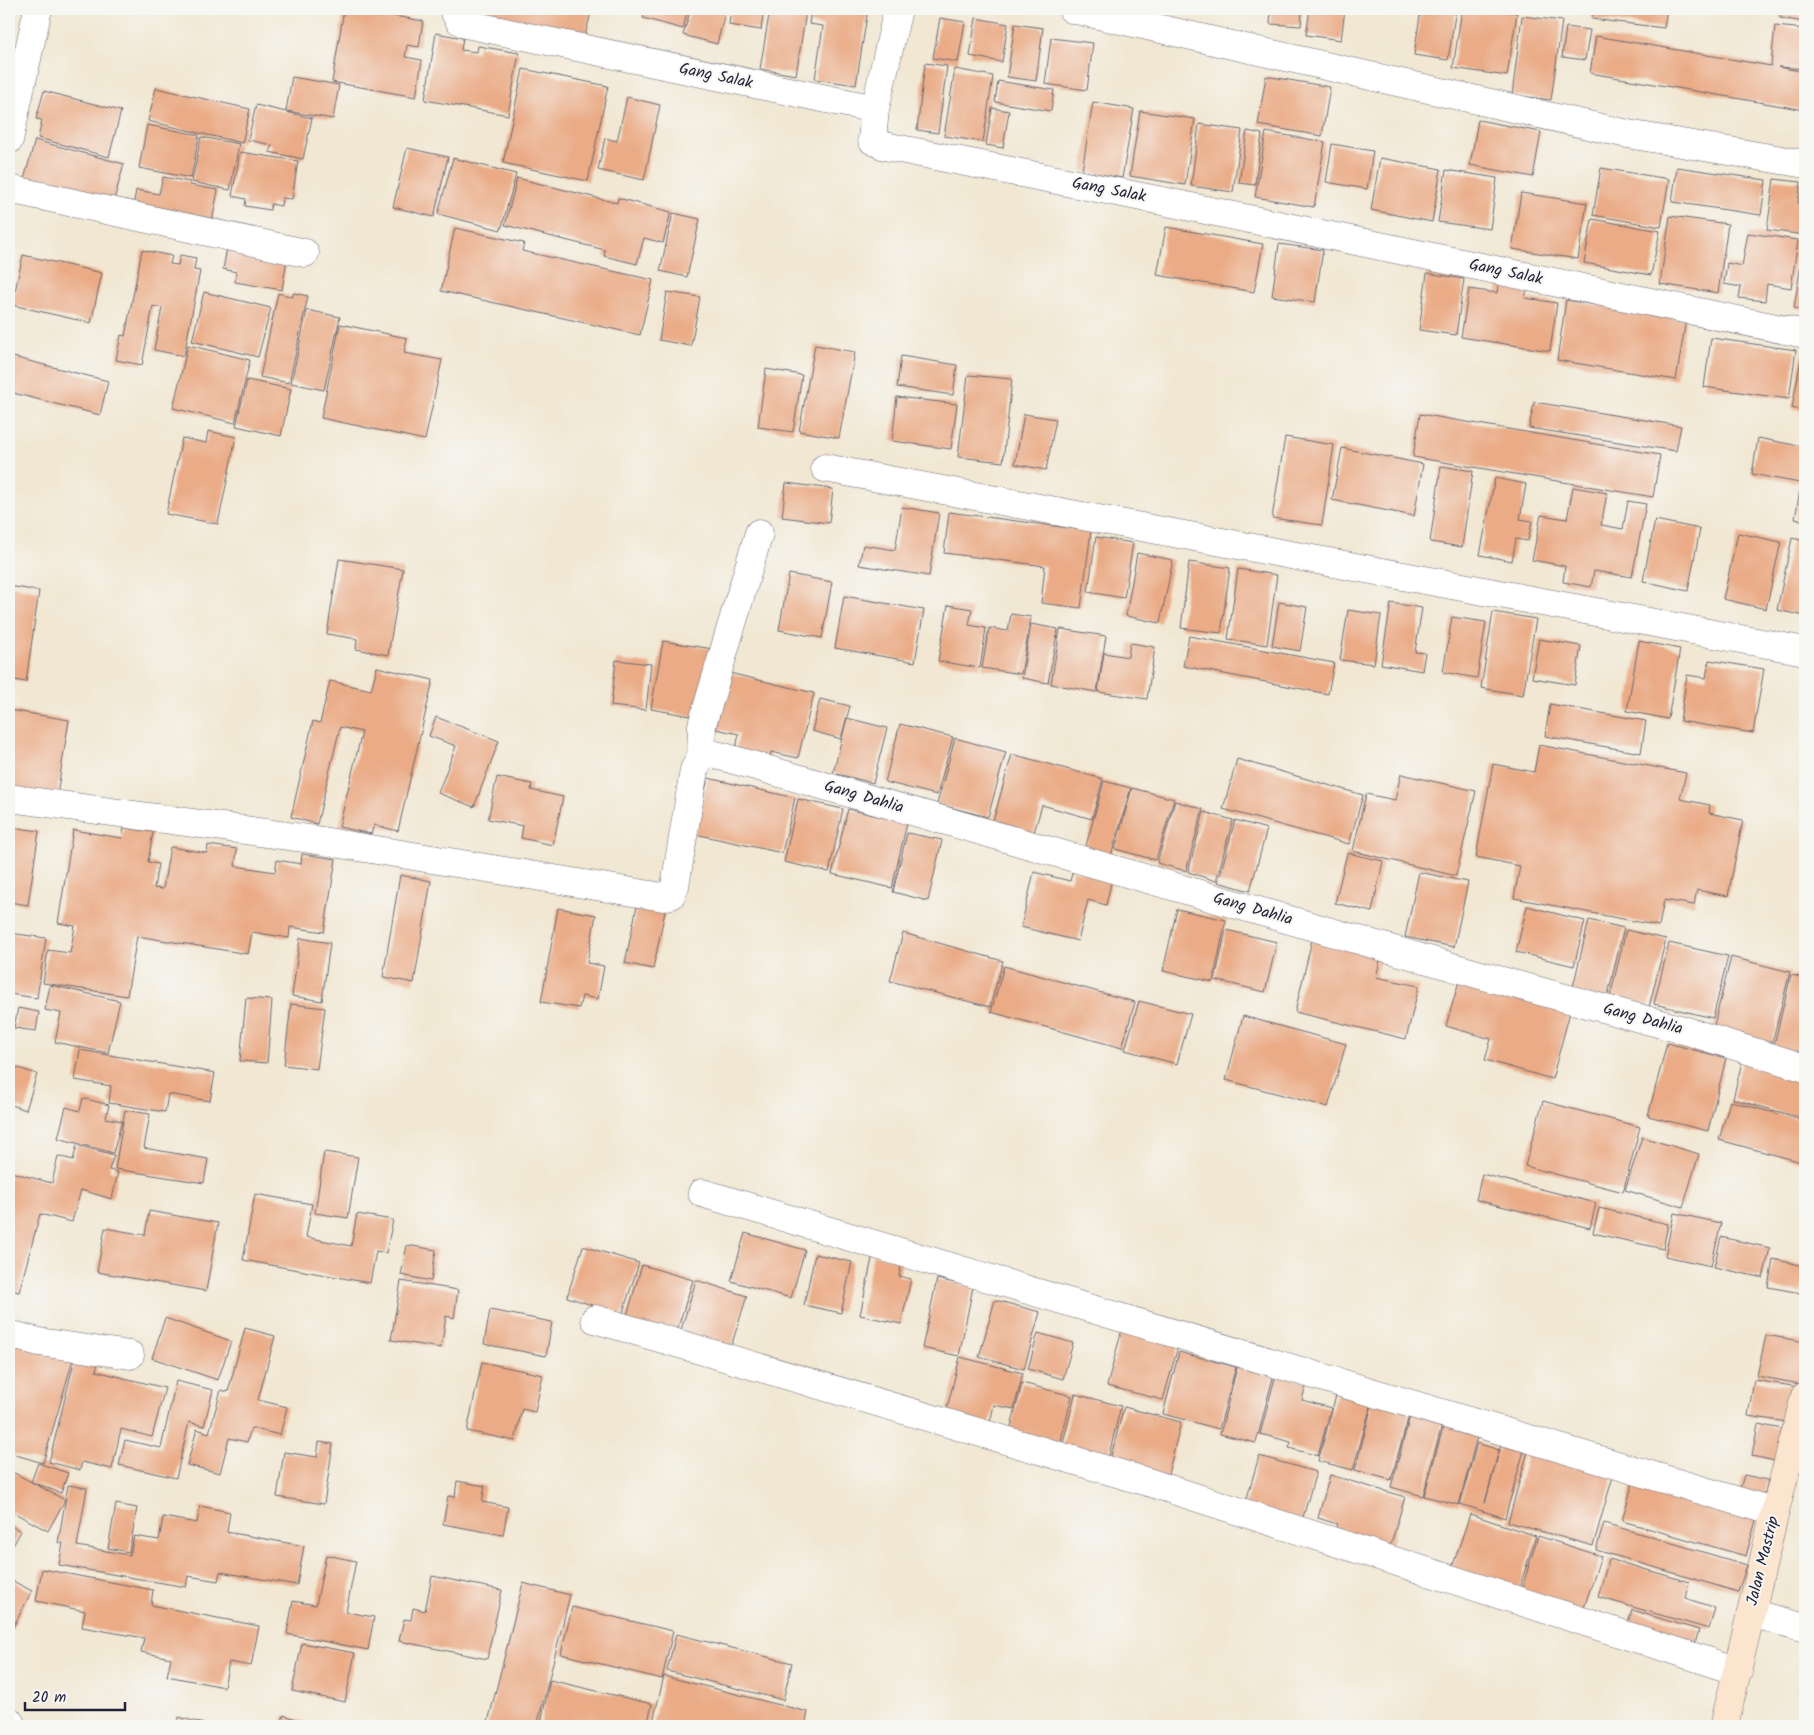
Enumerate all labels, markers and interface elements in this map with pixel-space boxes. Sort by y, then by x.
street label: Gang Salak [677,56,756,96]
street label: Gang Salak [1070,171,1149,209]
street label: Gang Salak [1467,252,1546,292]
street label: Gang Dahlia [821,774,907,820]
street label: Gang Dahlia [1210,886,1296,932]
street label: Gang Dahlia [1600,996,1686,1042]
street label: Jalan Mastrip [1740,1513,1786,1608]
scale bar [25,1680,125,1712]
text: 20 m [32,1686,66,1710]

